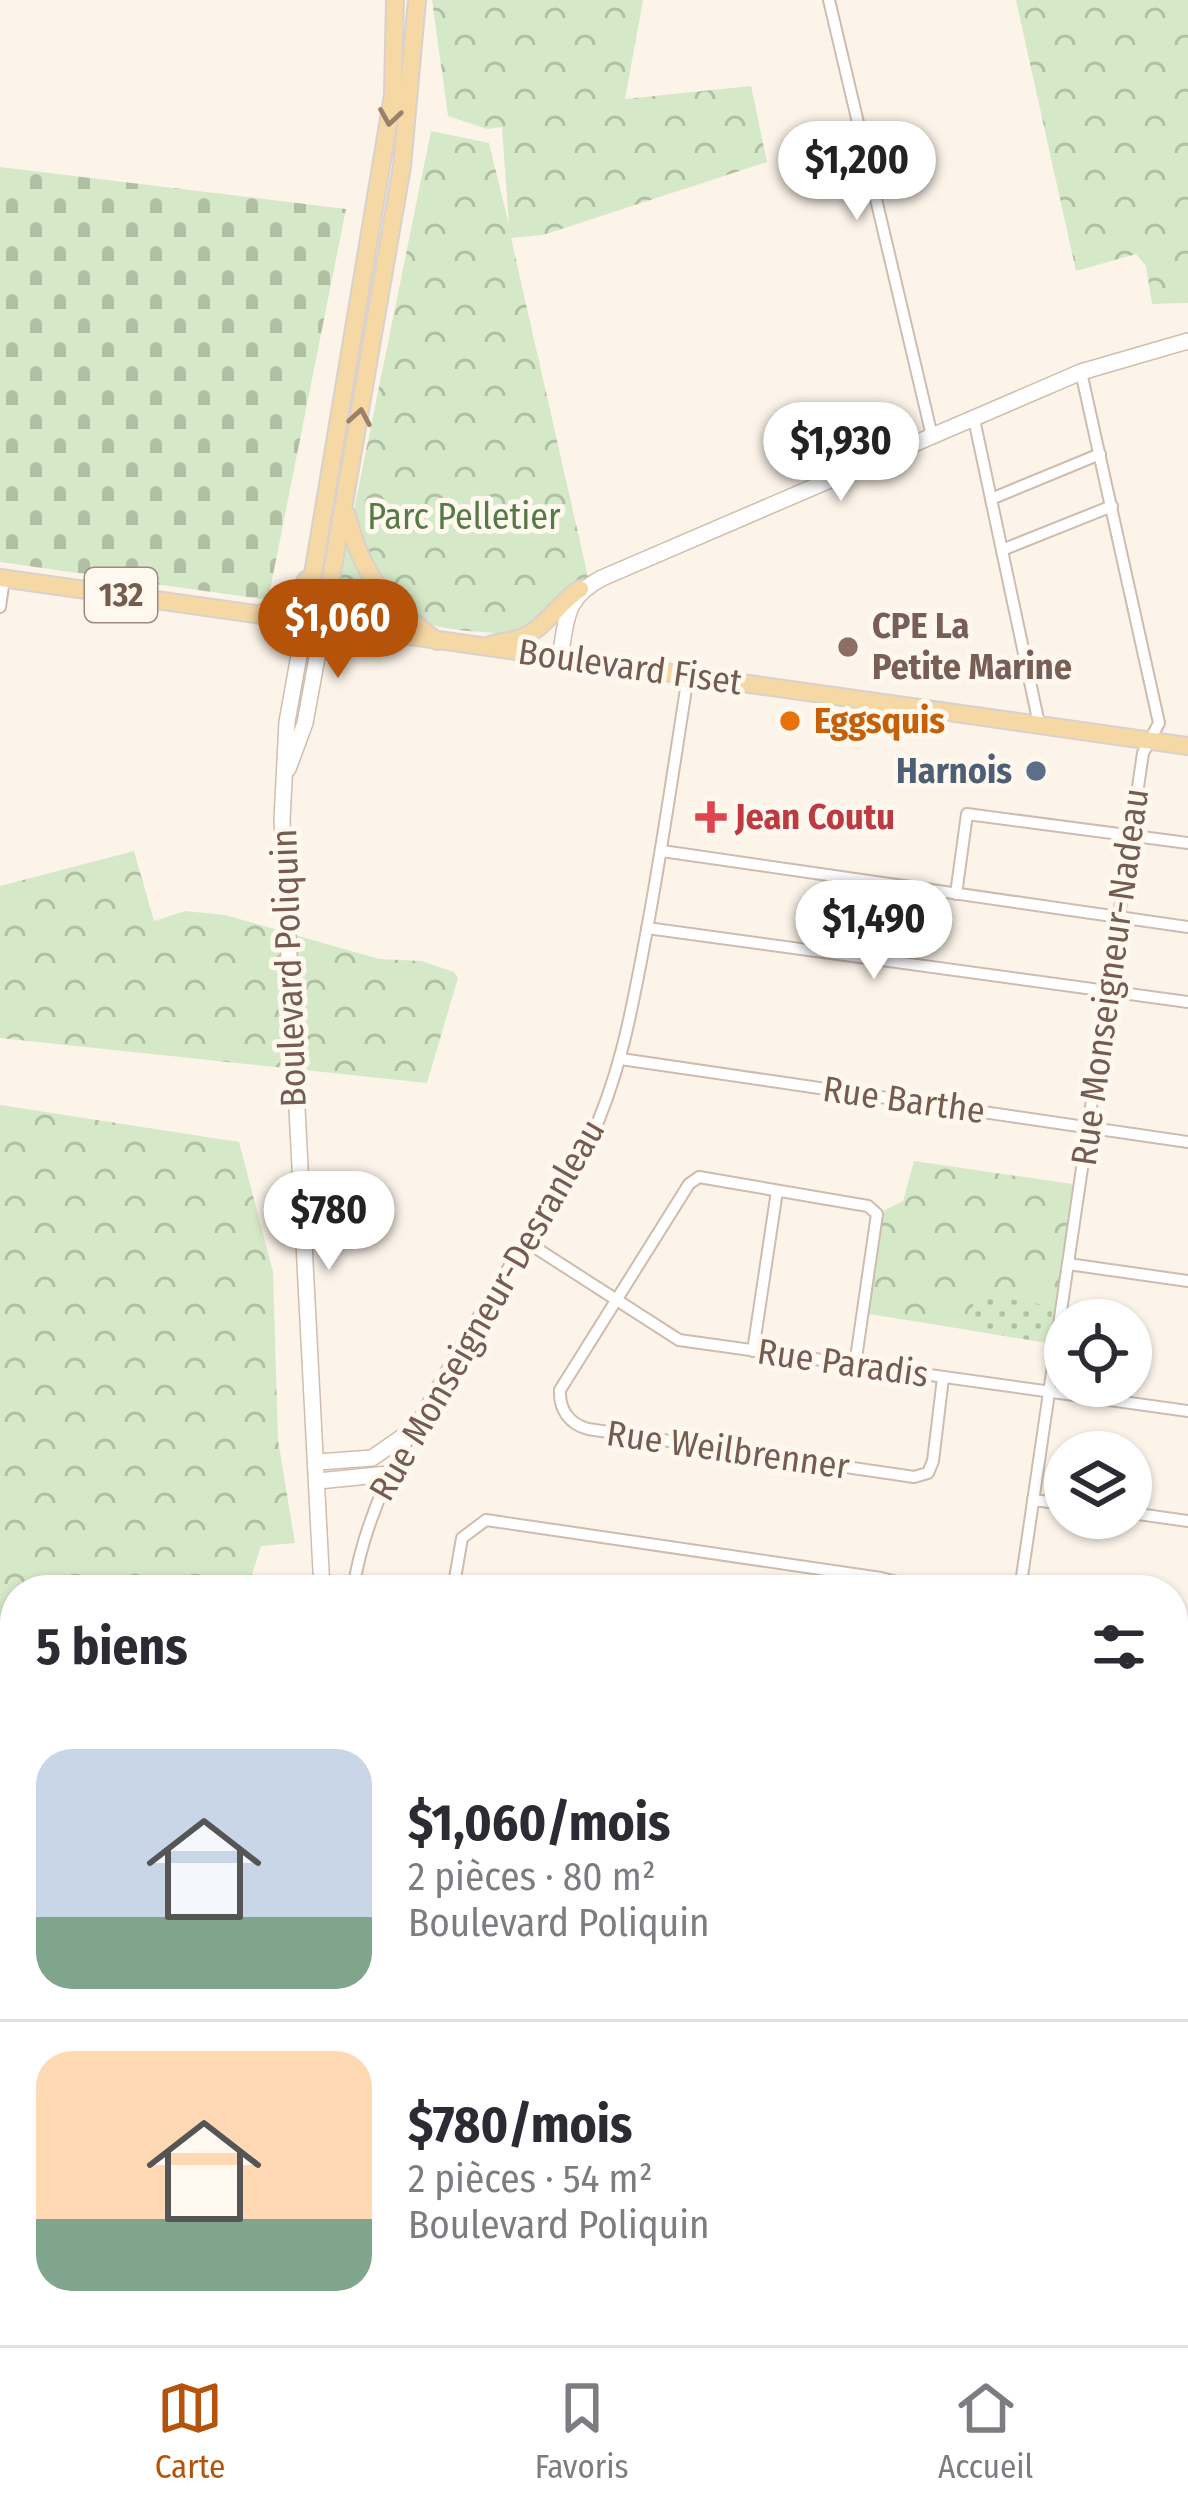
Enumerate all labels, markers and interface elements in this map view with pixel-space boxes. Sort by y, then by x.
one-way arrow [378,107,404,126]
pin: $1,200 [759,121,955,223]
text: $1,200 [805,137,909,183]
pin: $1,930 [743,402,939,504]
one-way arrow [346,407,371,427]
text: $1,930 [790,418,892,464]
park label: Parc Pelletier [367,495,561,539]
road number: 132 [85,568,157,622]
pin: $1,060 [240,579,436,681]
text: $1,060 [285,595,391,641]
place label: CPE La Petite Marine [872,604,1072,689]
street label: Boulevard Fiset [515,630,745,705]
marker: CPE La Petite Marine [835,634,861,660]
place label: Eggsquis [814,699,945,743]
marker: Eggsquis [777,708,803,734]
place label: Harnois [896,749,1012,793]
marker: Harnois [1023,758,1049,784]
street label: Rue Monseigneur-Nadeau [1062,786,1158,1168]
place label: Jean Coutu [734,795,895,839]
marker: Jean Coutu [698,804,724,830]
street label: Boulevard Poliquin [262,828,316,1108]
pin: $1,490 [776,880,972,982]
text: $1,490 [822,896,926,942]
street label: Rue Barthe [820,1067,988,1133]
street label: Rue Monseigneur-Desranleau [360,1112,614,1508]
pin: $780 [258,1171,400,1273]
text: $780 [291,1187,367,1233]
map controls [1044,1299,1152,1539]
button: locate [1044,1299,1152,1407]
street label: Rue Paradis [755,1329,931,1397]
street label: Rue Weilbrenner [604,1411,853,1489]
button: layers [1044,1431,1152,1539]
icon: filters [1086,1614,1152,1680]
text: 5 biens [36,1616,187,1678]
text: $1,060/mois [408,1792,670,1854]
icon: home [132,1797,276,1941]
text: 2 pièces · 80 m² [408,1854,656,1900]
text: Boulevard Poliquin [408,1900,710,1946]
text: $780/mois [408,2094,632,2156]
icon: home [132,2099,276,2243]
text: 2 pièces · 54 m² [408,2156,653,2202]
text: Boulevard Poliquin [408,2202,710,2248]
tab: Carte [155,2375,225,2487]
tab: Favoris [535,2375,629,2487]
tab: Accueil [938,2375,1033,2487]

